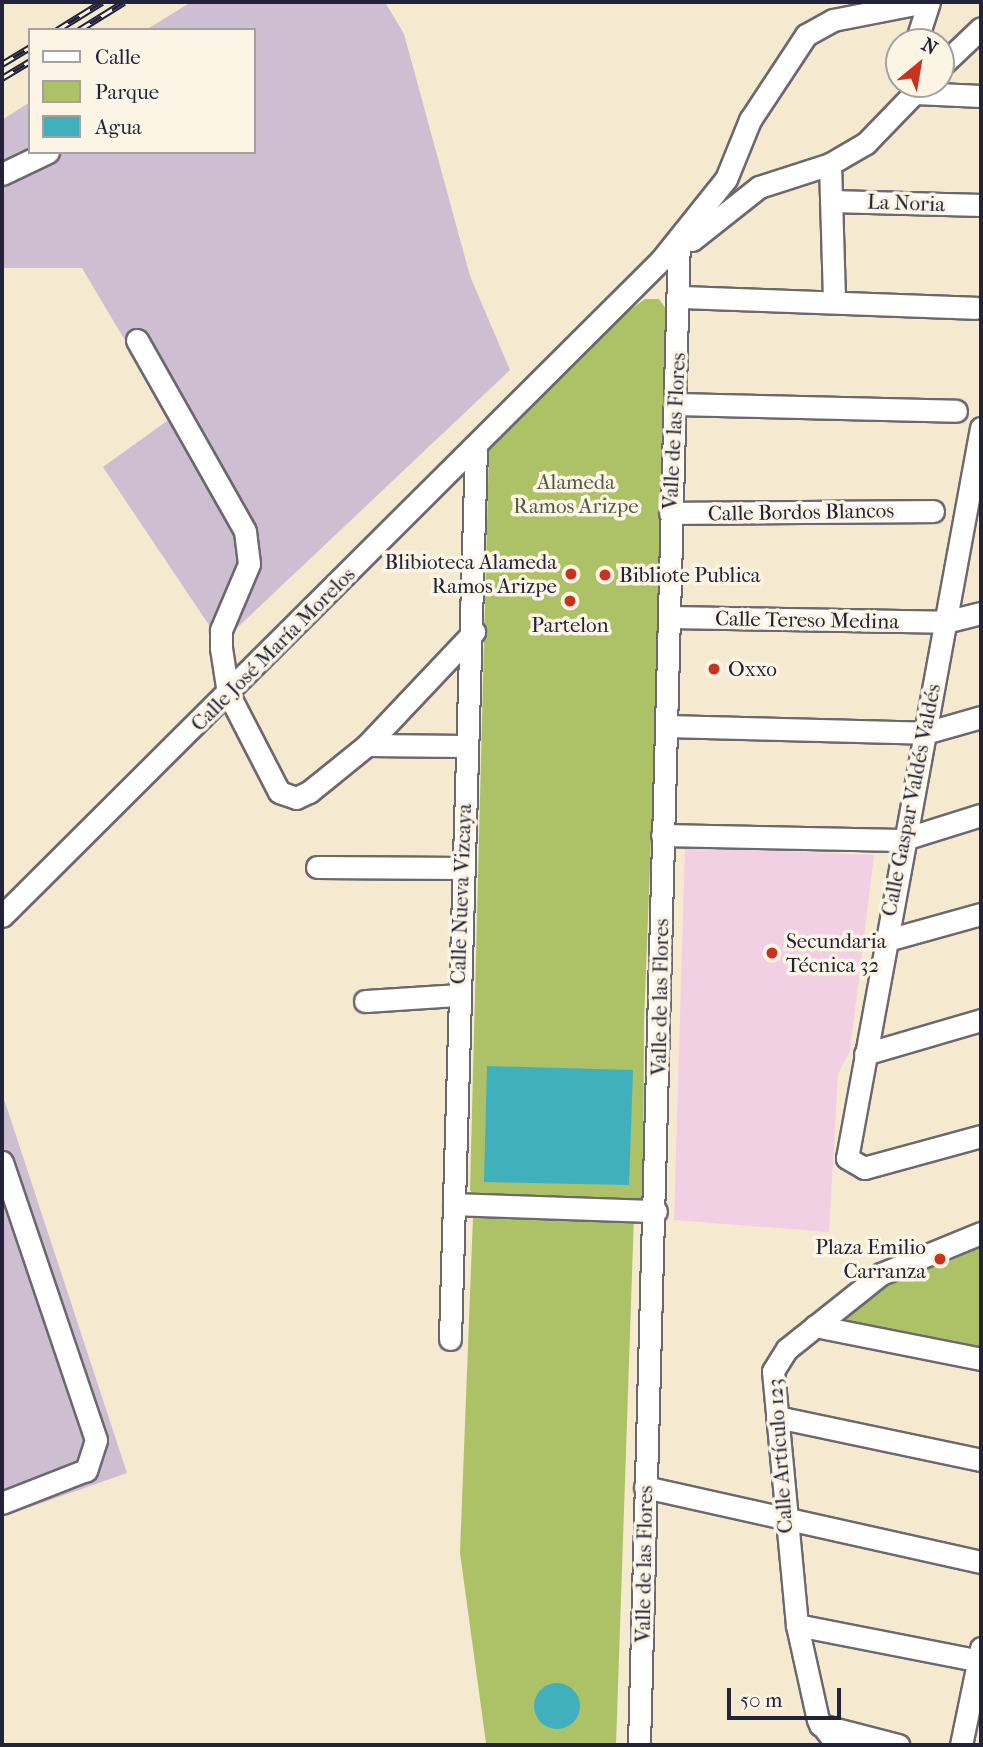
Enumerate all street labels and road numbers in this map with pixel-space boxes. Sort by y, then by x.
street label: La Noria [867,189,945,217]
street label: Valle de las Flores [657,352,691,510]
street label: Calle Bordos Blancos [708,498,894,526]
street label: Calle José María Morelos [186,562,360,736]
street label: Calle Tereso Medina [715,606,899,634]
street label: Calle Gaspar Valdés Valdés [876,682,946,918]
street label: Calle Nueva Vizcaya [445,803,477,985]
street label: Valle de las Flores [646,918,674,1076]
street label: Calle Artículo 123 [762,1378,798,1534]
street label: Valle de las Flores [630,1485,658,1643]

